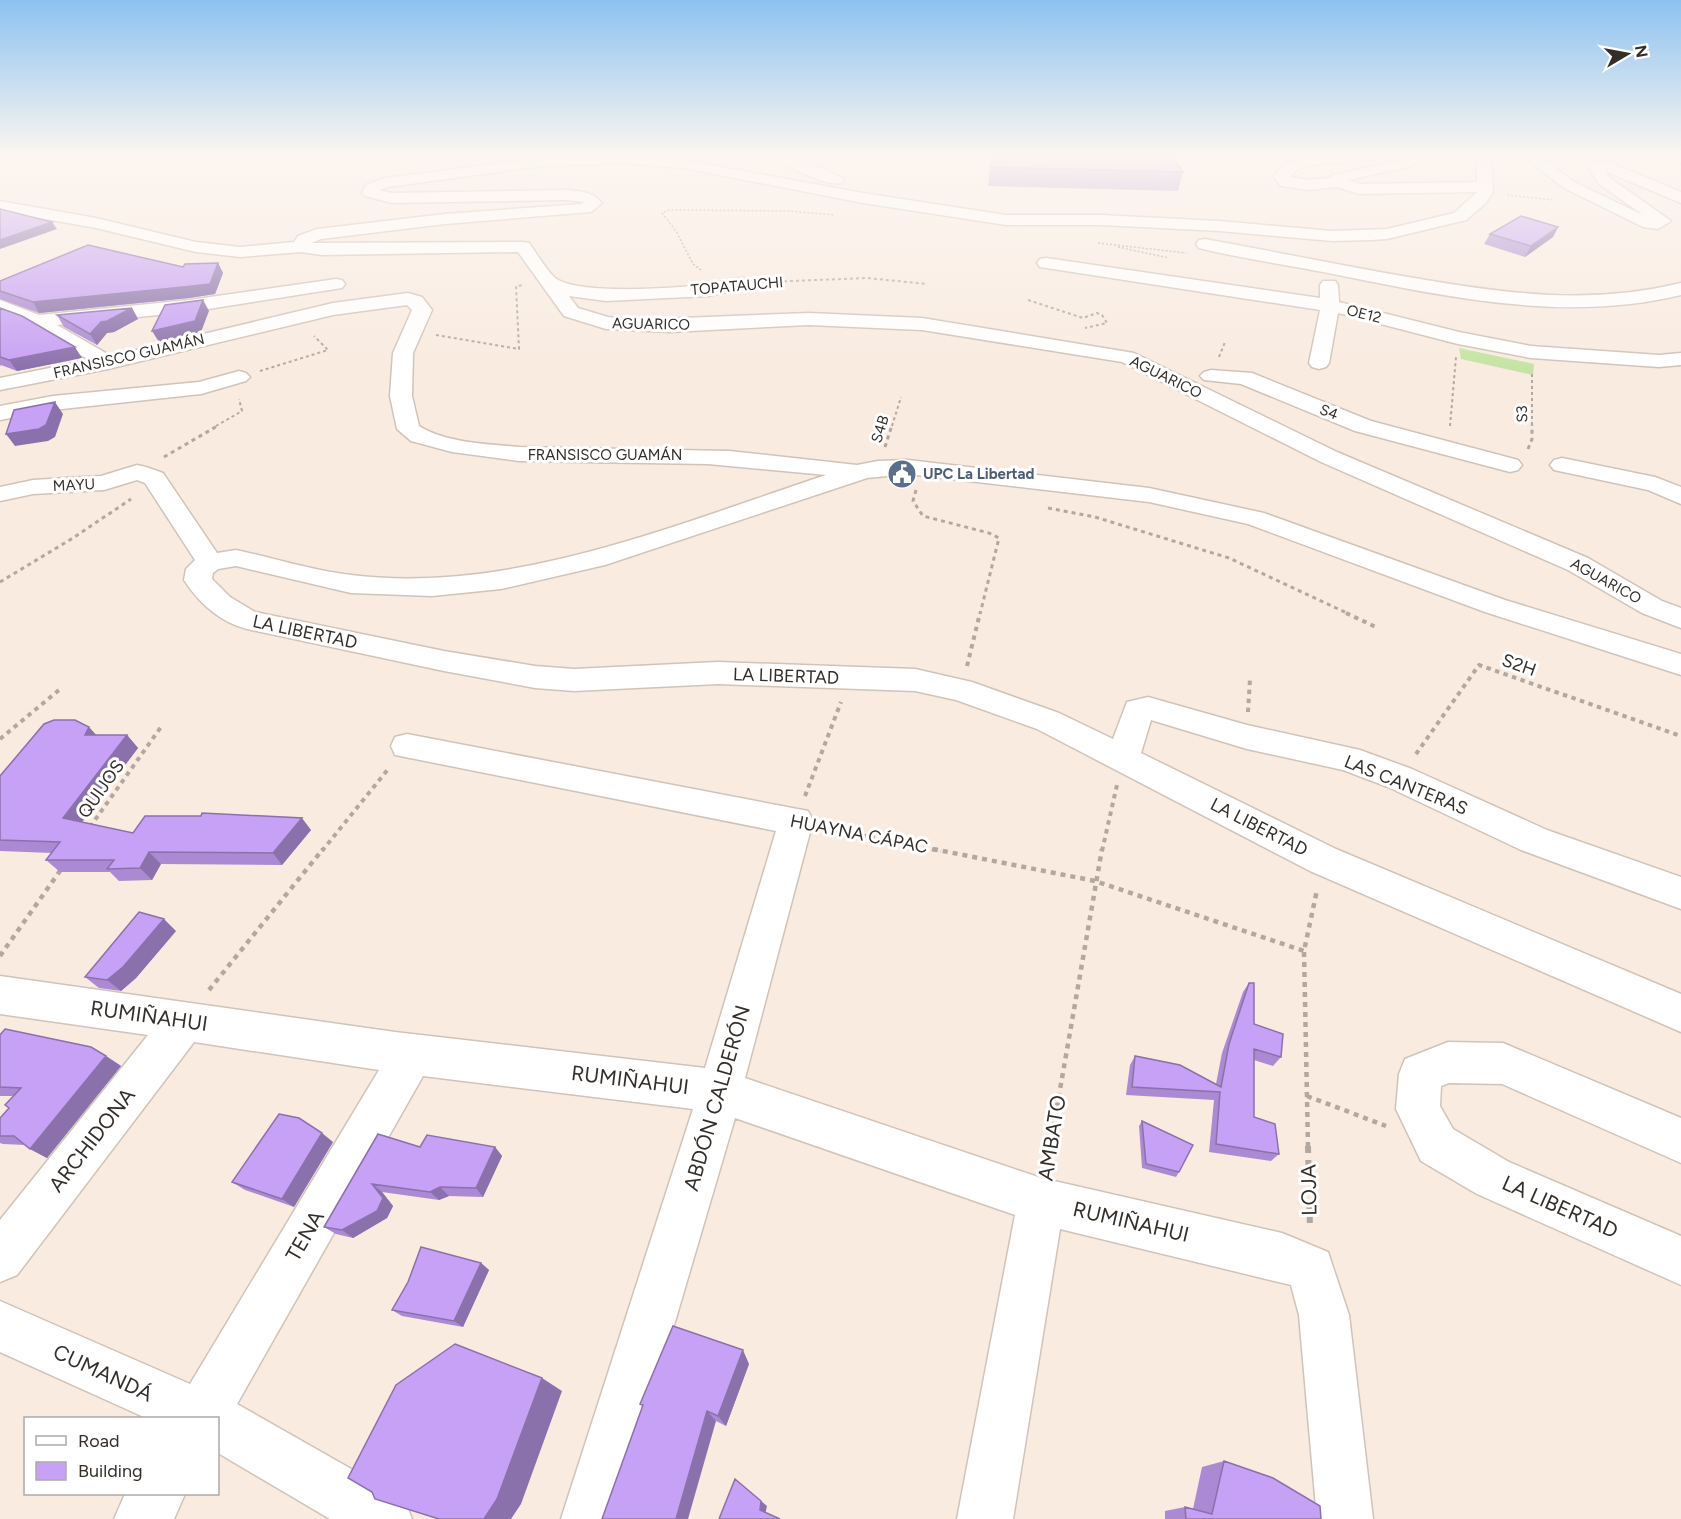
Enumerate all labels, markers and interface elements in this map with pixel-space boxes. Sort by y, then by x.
north arrow [1597,24,1657,84]
text: N [1631,44,1652,59]
street label: TOPATAUCHI [690,273,784,299]
street label: OE12 [1345,301,1383,327]
street label: AGUARICO [612,314,690,334]
street label: FRANSISCO GUAMÁN [52,330,206,382]
street label: AGUARICO [1127,352,1205,402]
street label: S4 [1317,400,1341,424]
street label: S3 [1513,405,1531,423]
street label: S4B [867,413,893,445]
street label: FRANSISCO GUAMÁN [528,446,682,464]
public building icon: UPC La Libertad [886,458,918,490]
place label: UPC La Libertad [923,465,1034,483]
street label: MAYU [52,475,96,495]
street label: AGUARICO [1568,554,1644,608]
street label: LA LIBERTAD [251,610,359,654]
street label: S2H [1499,649,1539,681]
street label: LA LIBERTAD [732,663,840,689]
street label: LAS CANTERAS [1341,750,1471,820]
street label: QUIJOS [73,756,129,822]
street label: LA LIBERTAD [1207,793,1311,861]
street label: HUAYNA CÁPAC [788,810,930,858]
street label: RUMIÑAHUI [89,995,209,1036]
street label: ABDÓN CALDERÓN [678,1002,755,1194]
street label: RUMIÑAHUI [570,1060,690,1099]
street label: ARCHIDONA [43,1083,140,1197]
street label: AMBATO [1032,1093,1071,1183]
street label: LOJA [1296,1164,1321,1216]
street label: LA LIBERTAD [1498,1170,1622,1243]
street label: RUMIÑAHUI [1071,1196,1192,1247]
street label: TENA [280,1206,329,1266]
street label: CUMANDÁ [49,1339,157,1406]
legend [24,1417,219,1495]
text: Road [78,1430,119,1452]
text: Building [78,1460,143,1482]

